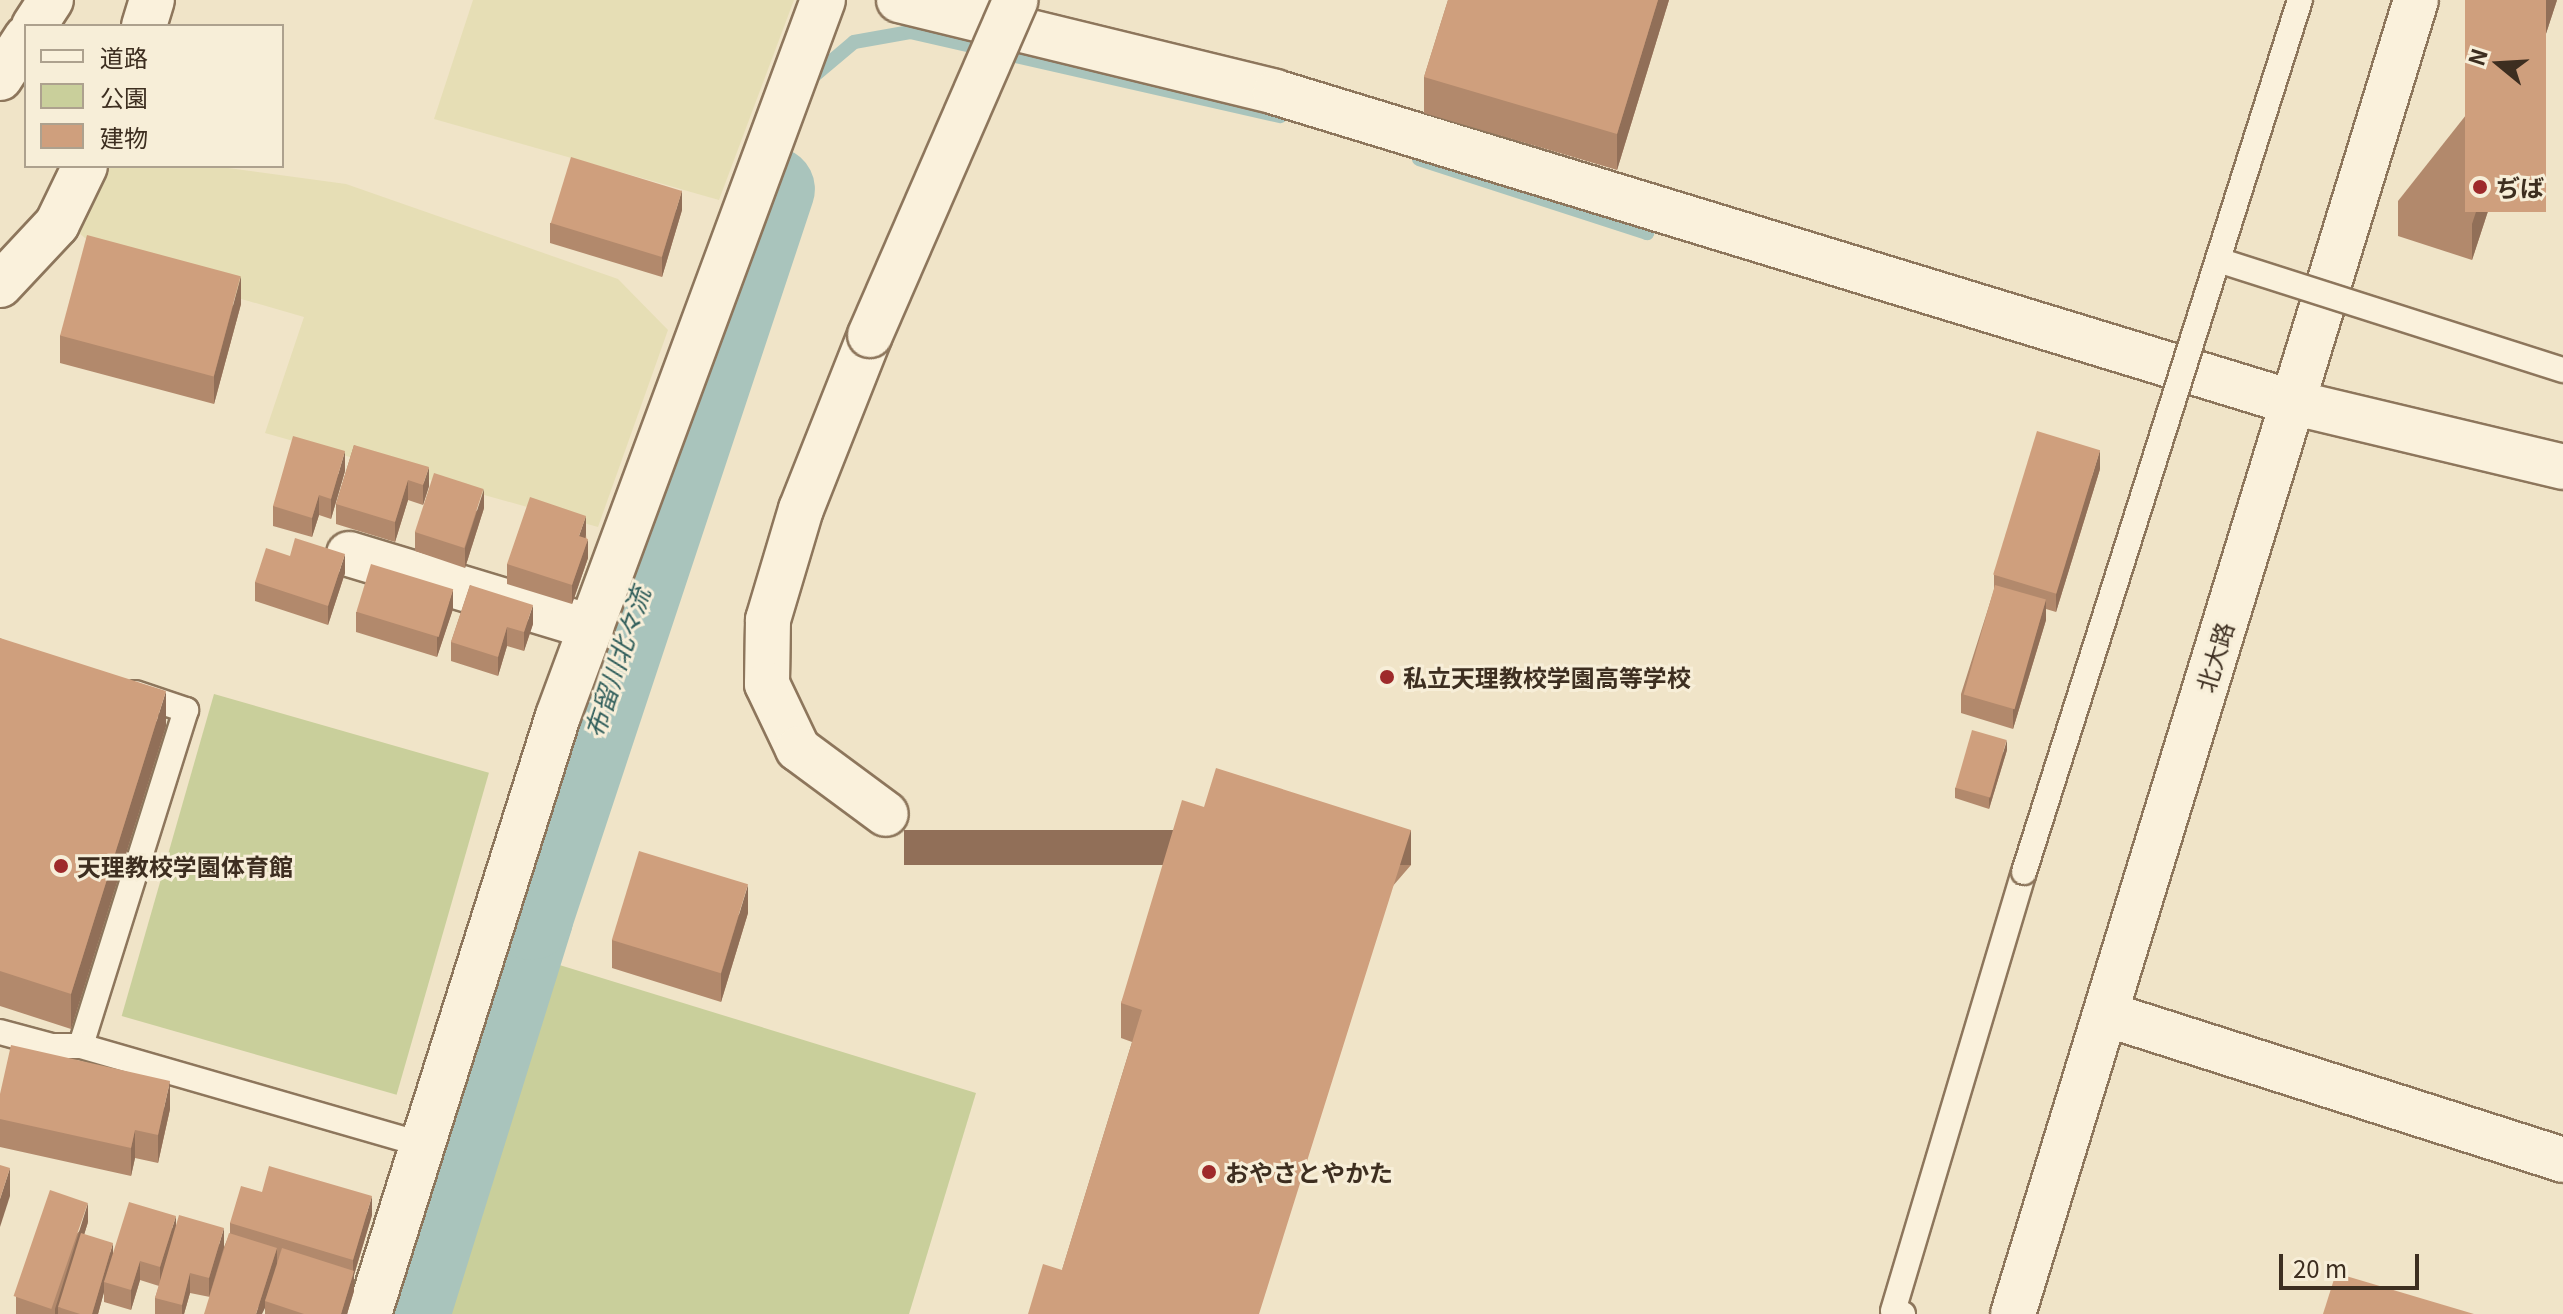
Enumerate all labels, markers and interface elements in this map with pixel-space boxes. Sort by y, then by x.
legend [24,24,284,168]
north arrow [2459,24,2539,104]
text: 道路 [100,39,148,74]
text: N [2458,44,2494,69]
text: 公園 [100,79,148,114]
text: 建物 [100,119,148,154]
place label: ぢば [2496,173,2544,201]
marker: ぢば [2471,178,2489,196]
water label: 布留川北々流 [577,583,655,741]
street label: 北大路 [2190,618,2238,696]
place label: 私立天理教校学園高等学校 [1403,663,1691,691]
marker: 私立天理教校学園高等学校 [1378,668,1396,686]
place label: 天理教校学園体育館 [77,852,293,880]
marker: 天理教校学園体育館 [52,857,70,875]
place label: おやさとやかた [1225,1158,1393,1186]
marker: おやさとやかた [1200,1163,1218,1181]
scale bar [2283,1238,2423,1288]
text: 20 m [2293,1250,2347,1285]

